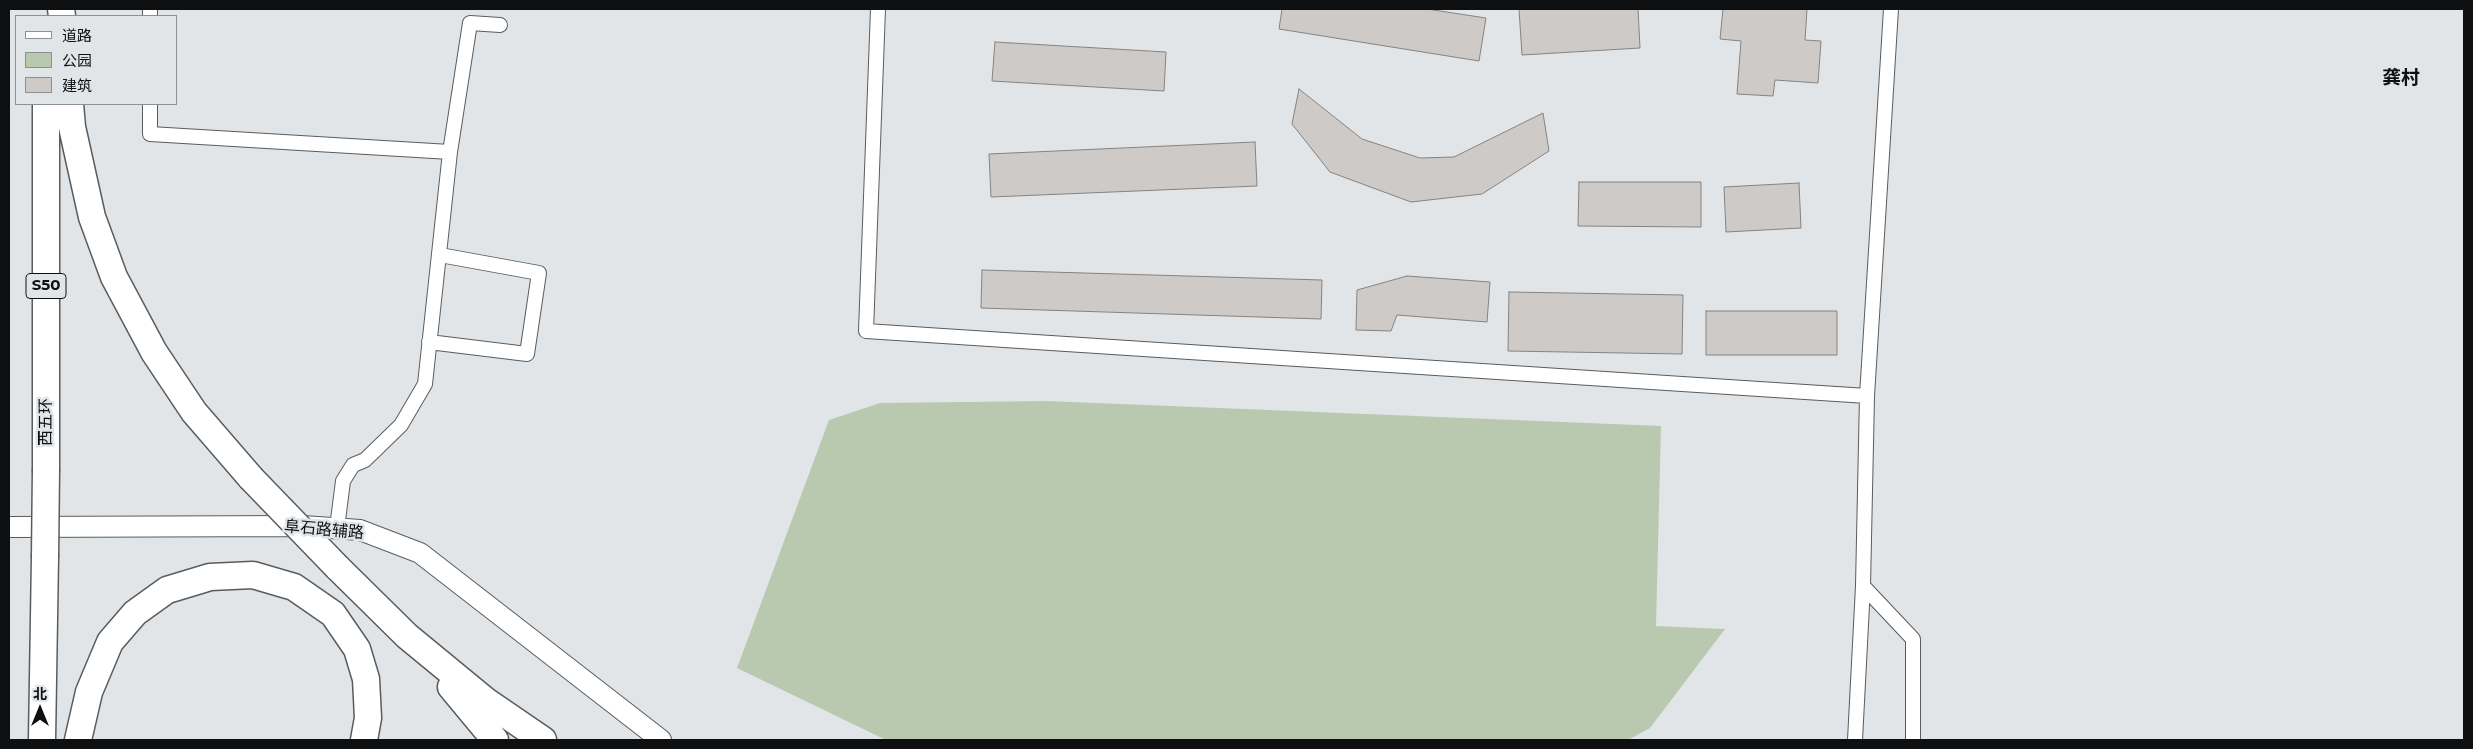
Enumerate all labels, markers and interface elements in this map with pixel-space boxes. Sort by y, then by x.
legend [15,15,178,105]
text: 道路 [62,26,92,45]
text: 公园 [62,51,92,70]
district label: 龚村 [2382,67,2420,89]
text: 建筑 [62,76,92,95]
road number: S50 [26,274,66,298]
street label: 西五环 [36,398,56,446]
street label: 阜石路辅路 [283,517,365,543]
north arrow [15,684,65,734]
text: 北 [33,685,47,703]

